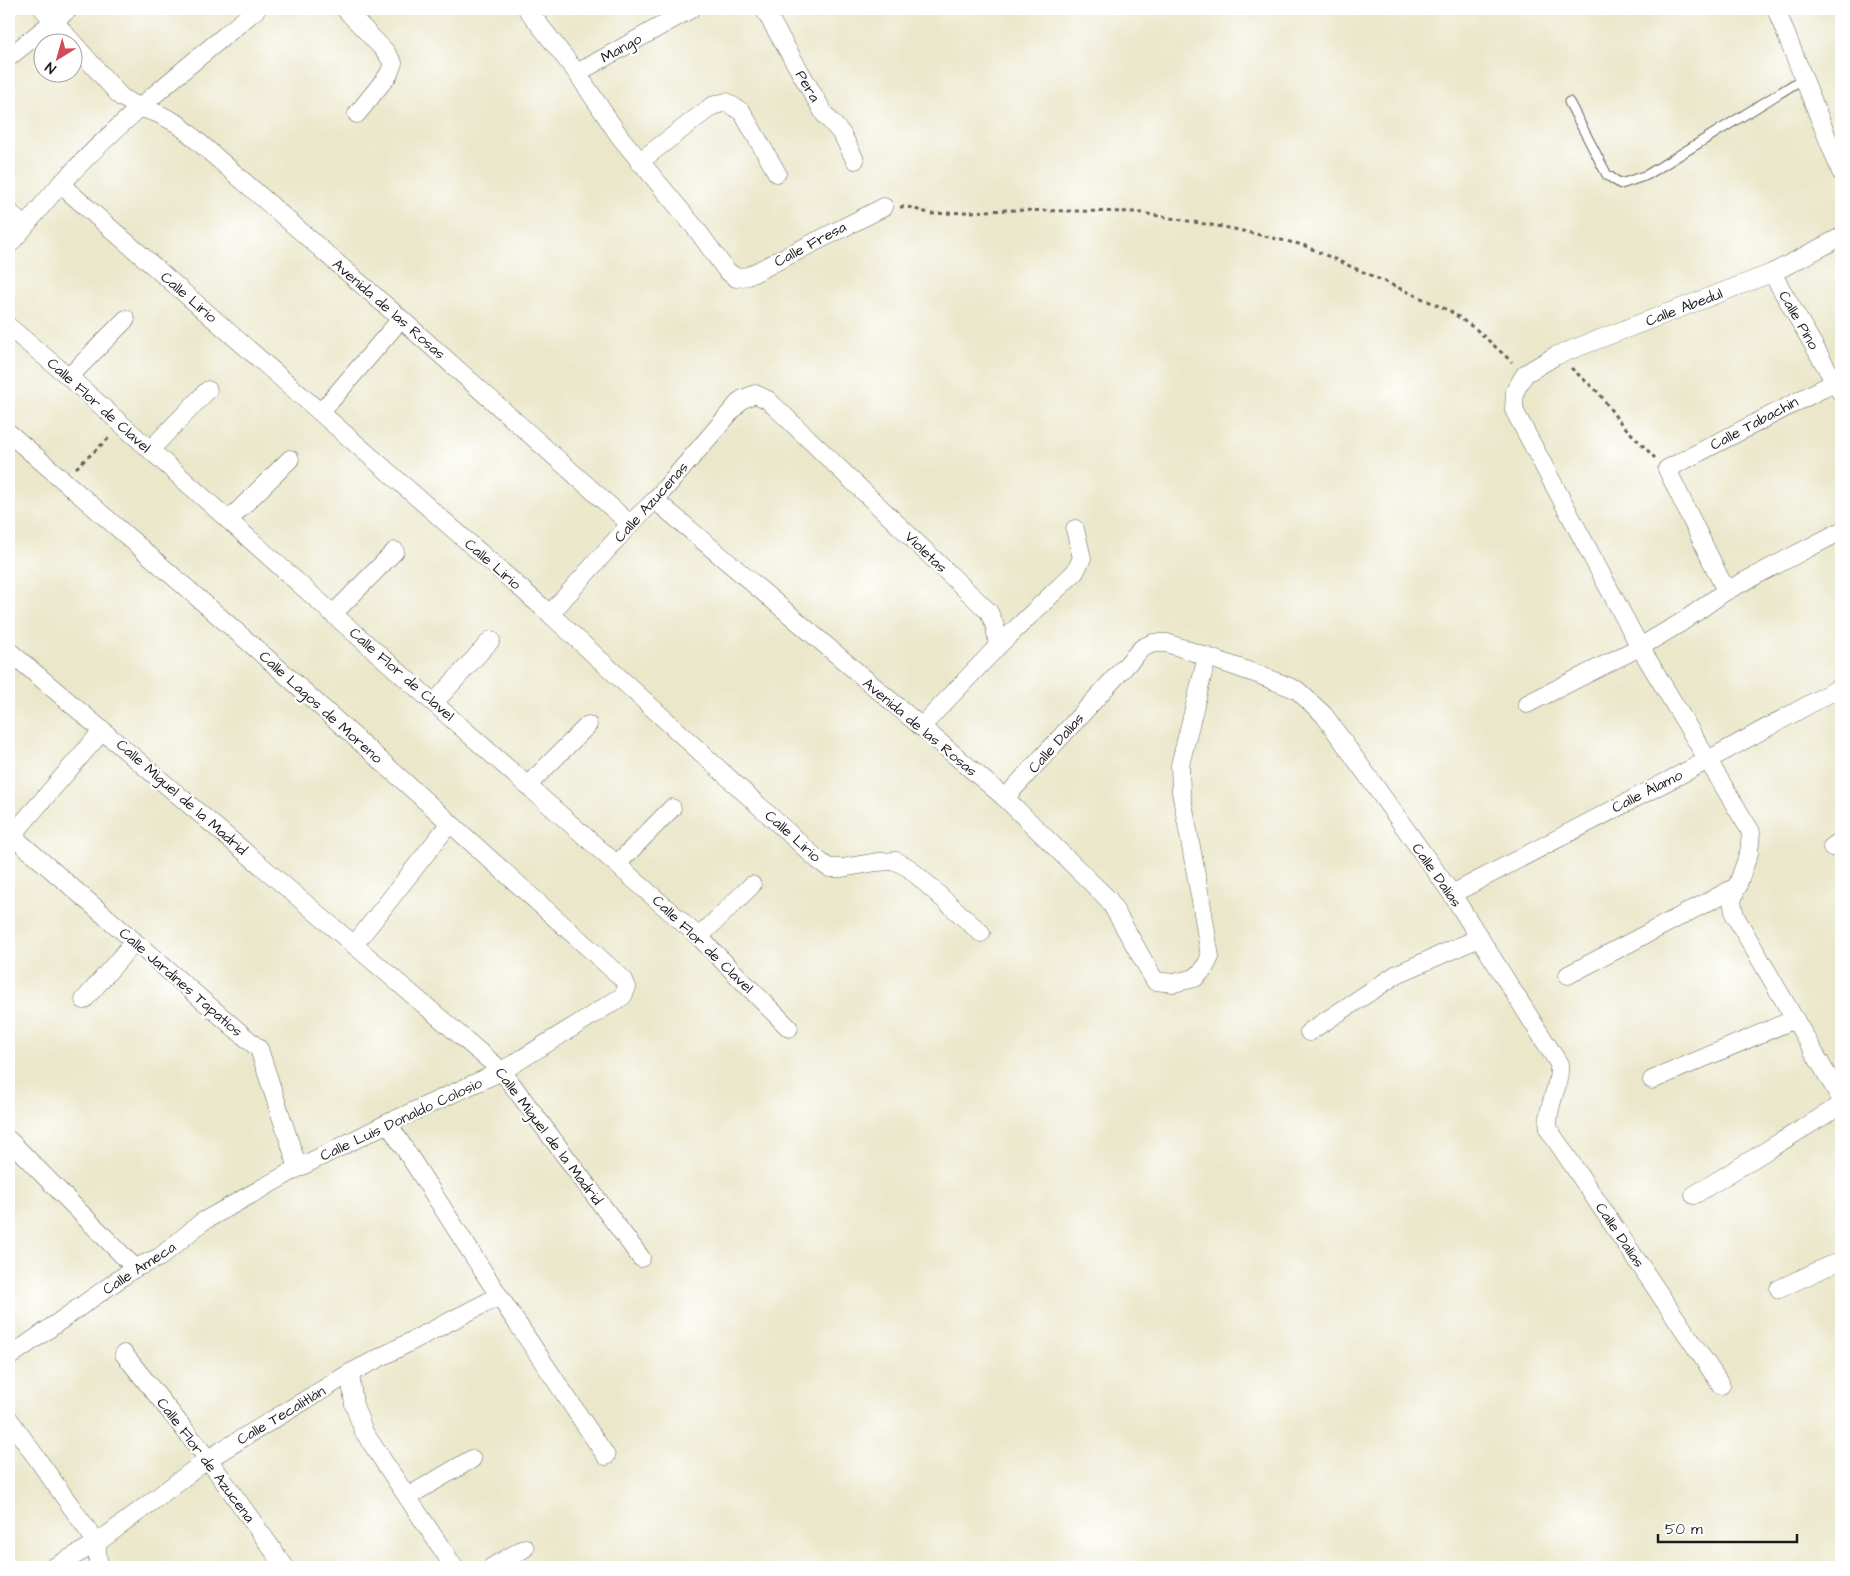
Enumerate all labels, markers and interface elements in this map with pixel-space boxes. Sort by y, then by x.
street label: Mango [597,28,646,69]
north arrow [32,32,82,82]
text: N [41,57,60,78]
street label: Pera [790,66,825,106]
street label: Calle Fresa [770,216,850,272]
street label: Avenida de las Rosas [328,254,450,365]
street label: Calle Lirio [156,267,222,328]
street label: Calle Abedul [1643,283,1726,332]
street label: Calle Pino [1773,287,1824,354]
street label: Calle Flor de Clavel [42,353,155,458]
street label: Calle Tabachin [1707,391,1802,455]
street label: Calle Azucenas [609,457,694,547]
street label: Violetas [900,527,952,578]
street label: Calle Lirio [460,534,526,595]
street label: Calle Flor de Clavel [345,623,459,726]
street label: Calle Lagos de Moreno [254,646,387,770]
street label: Avenida de las Rosas [858,673,982,782]
street label: Calle Dalias [1024,708,1089,778]
street label: Calle Miguel de la Madrid [111,735,252,861]
street label: Calle Álamo [1608,764,1687,818]
street label: Calle Lirio [760,806,826,868]
street label: Calle Dalias [1407,839,1467,912]
street label: Calle Flor de Clavel [647,891,758,998]
street label: Calle Jardines Tapatíos [114,923,247,1042]
street label: Calle Miguel de la Madrid [489,1063,608,1210]
street label: Calle Luis Donaldo Colosio [317,1072,486,1166]
street label: Calle Dalias [1590,1199,1649,1272]
street label: Calle Ameca [98,1237,180,1300]
street label: Calle Tecalitlán [233,1380,330,1450]
street label: Calle Flor de Azucena [152,1393,260,1528]
scale bar [1658,1511,1796,1543]
text: 50 m [1665,1519,1703,1540]

